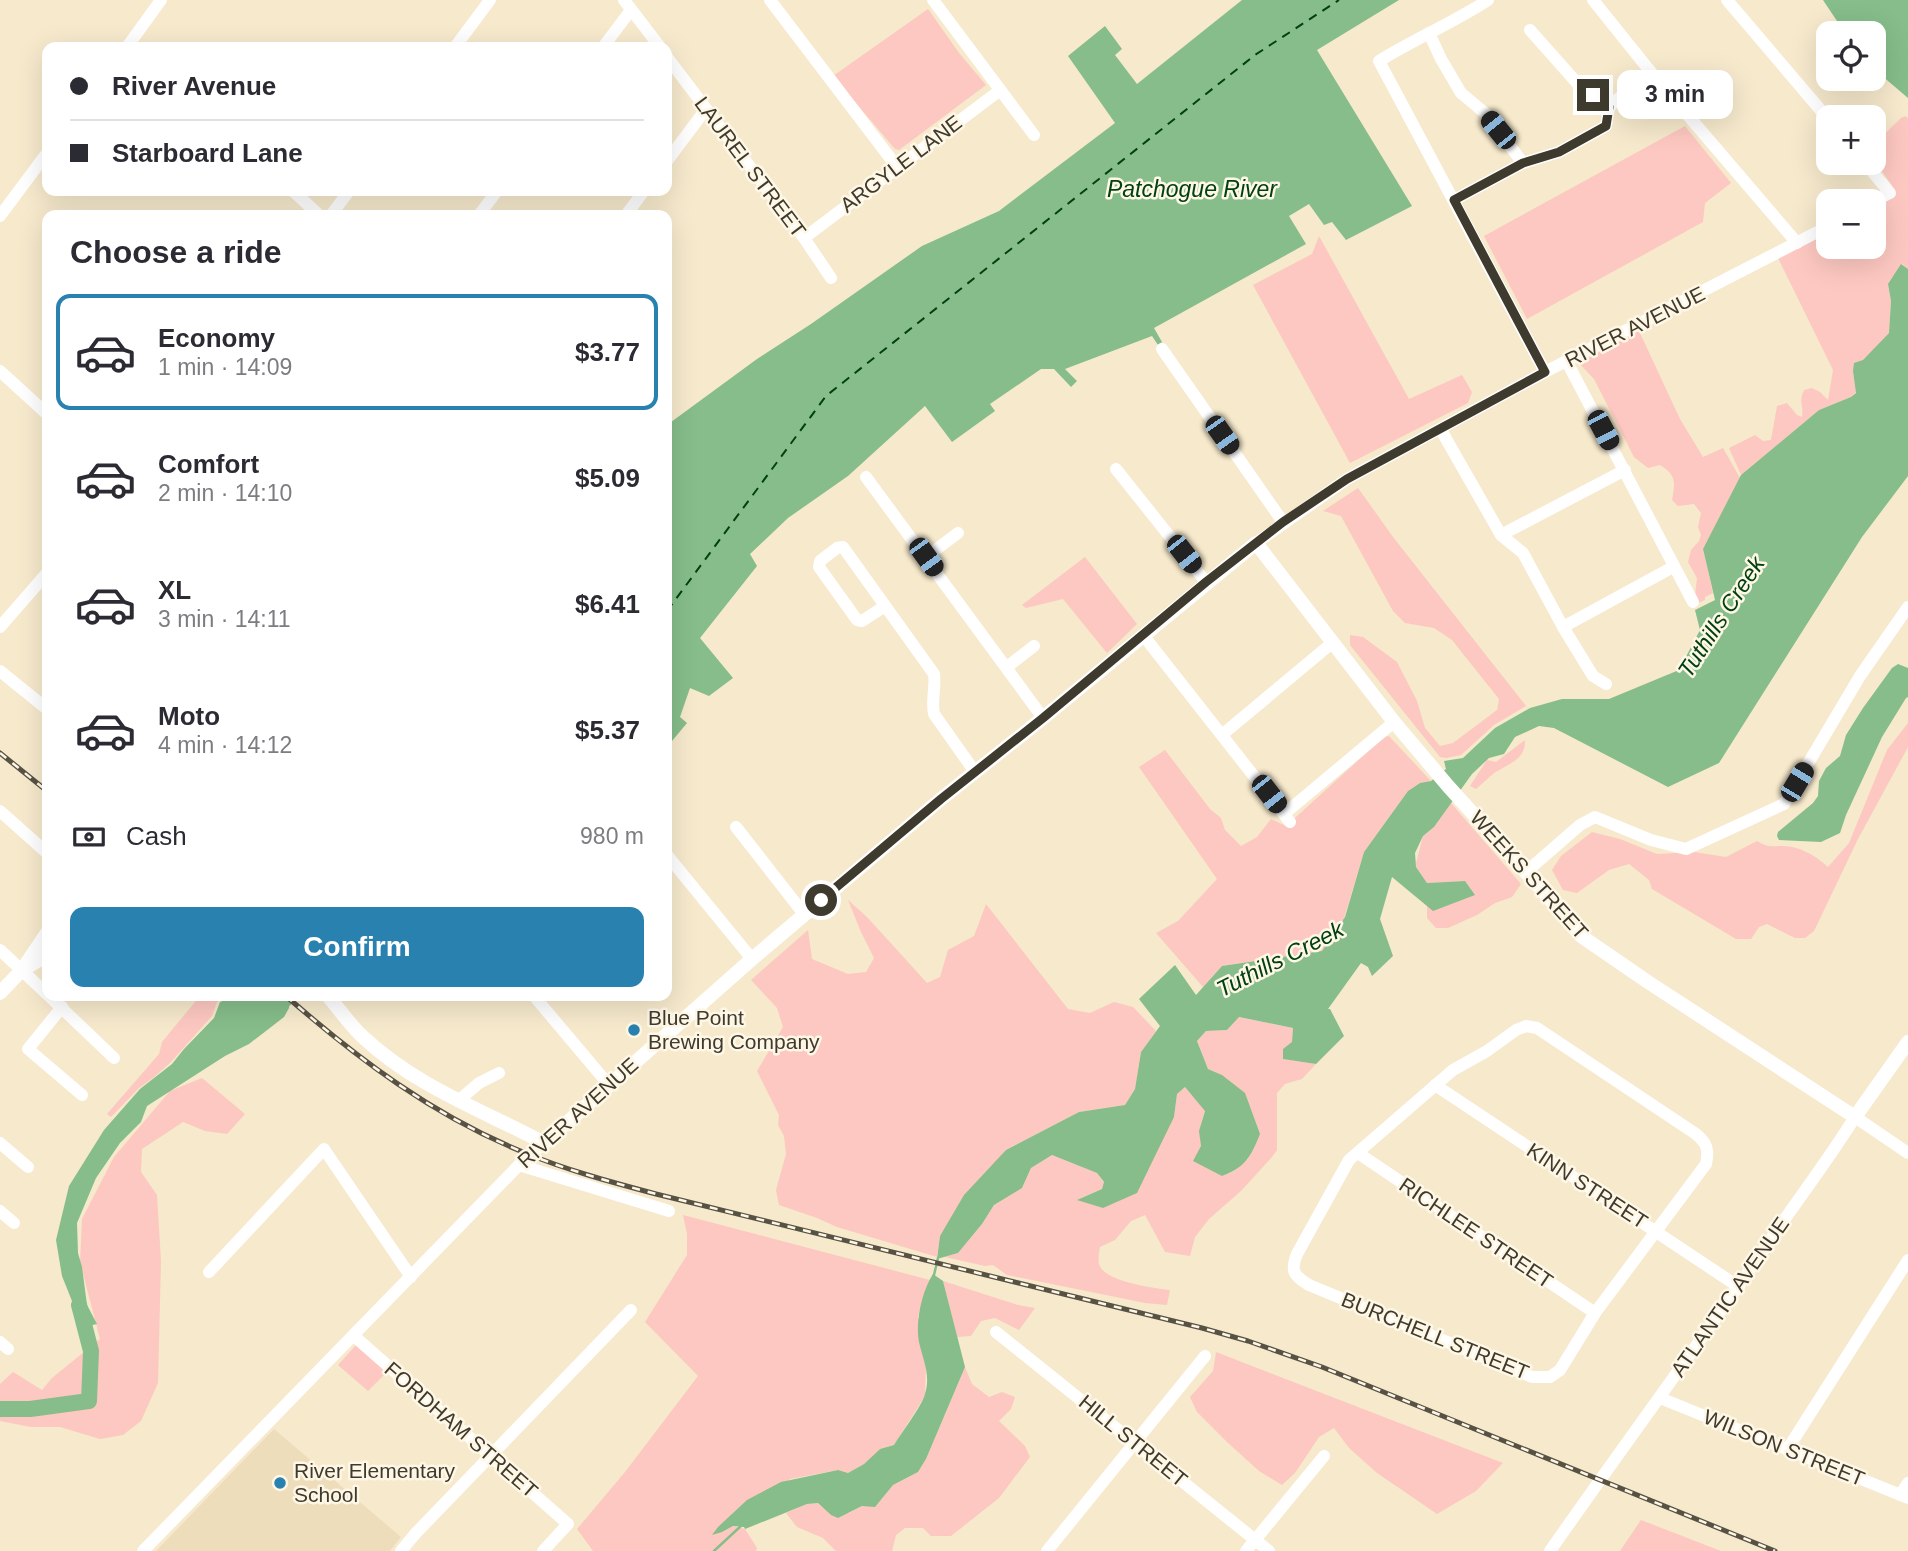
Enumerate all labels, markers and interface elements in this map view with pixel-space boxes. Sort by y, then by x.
map controls [1816,21,1886,259]
button: locate [1816,21,1886,91]
callout: 3 min [1618,70,1733,119]
text: River Avenue [112,71,276,101]
route end [1577,79,1609,111]
text: 3 min [1645,81,1705,107]
street label: LAUREL STREET [690,92,811,241]
button: + [1816,105,1886,175]
car [1477,107,1520,153]
street label: ARGYLE LANE [836,111,966,217]
text: Starboard Lane [112,138,303,168]
water label: Patchogue River [1107,176,1278,202]
button: − [1816,189,1886,259]
text: Choose a ride [70,234,282,270]
street label: RIVER AVENUE [1561,281,1708,372]
icon: car [74,321,137,384]
text: Economy [158,323,275,353]
text: $3.77 [575,337,640,367]
text: 1 min · 14:09 [158,354,292,380]
car [1584,407,1623,453]
car [1202,412,1243,458]
icon: car [74,447,137,510]
text: Comfort [158,449,259,479]
text: $5.09 [575,463,640,493]
text: 2 min · 14:10 [158,480,292,506]
car [1163,531,1206,577]
car [906,534,947,580]
water label: Tuthills Creek [1672,550,1771,682]
icon: car [74,573,137,636]
text: XL [158,575,191,605]
text: $6.41 [575,589,640,619]
text: 3 min · 14:11 [158,606,291,632]
icon: car [74,699,137,762]
text: Moto [158,701,220,731]
text: $5.37 [575,715,640,745]
text: 4 min · 14:12 [158,732,292,758]
car [1778,759,1817,805]
car [1248,771,1291,817]
street label: WEEKS STREET [1466,806,1593,944]
icon: cash [70,818,108,856]
text: Cash [126,821,187,851]
text: 980 m [580,823,644,849]
route start [805,884,837,916]
button: Confirm [70,907,644,987]
water label: Tuthills Creek [1212,915,1349,1002]
place label: Blue Point Brewing Company [648,1006,820,1053]
marker: Blue Point Brewing Company [626,1022,642,1038]
street label: RIVER AVENUE [513,1053,642,1173]
street label: KINN STREET [1523,1138,1652,1233]
street label: RICHLEE STREET [1395,1173,1557,1292]
street label: ATLANTIC AVENUE [1666,1213,1793,1381]
street label: BURCHELL STREET [1338,1287,1532,1384]
street label: FORDHAM STREET [380,1357,543,1502]
street label: HILL STREET [1075,1390,1192,1491]
street label: WILSON STREET [1700,1405,1868,1490]
place label: River Elementary School [294,1459,456,1506]
marker: River Elementary School [272,1475,288,1491]

